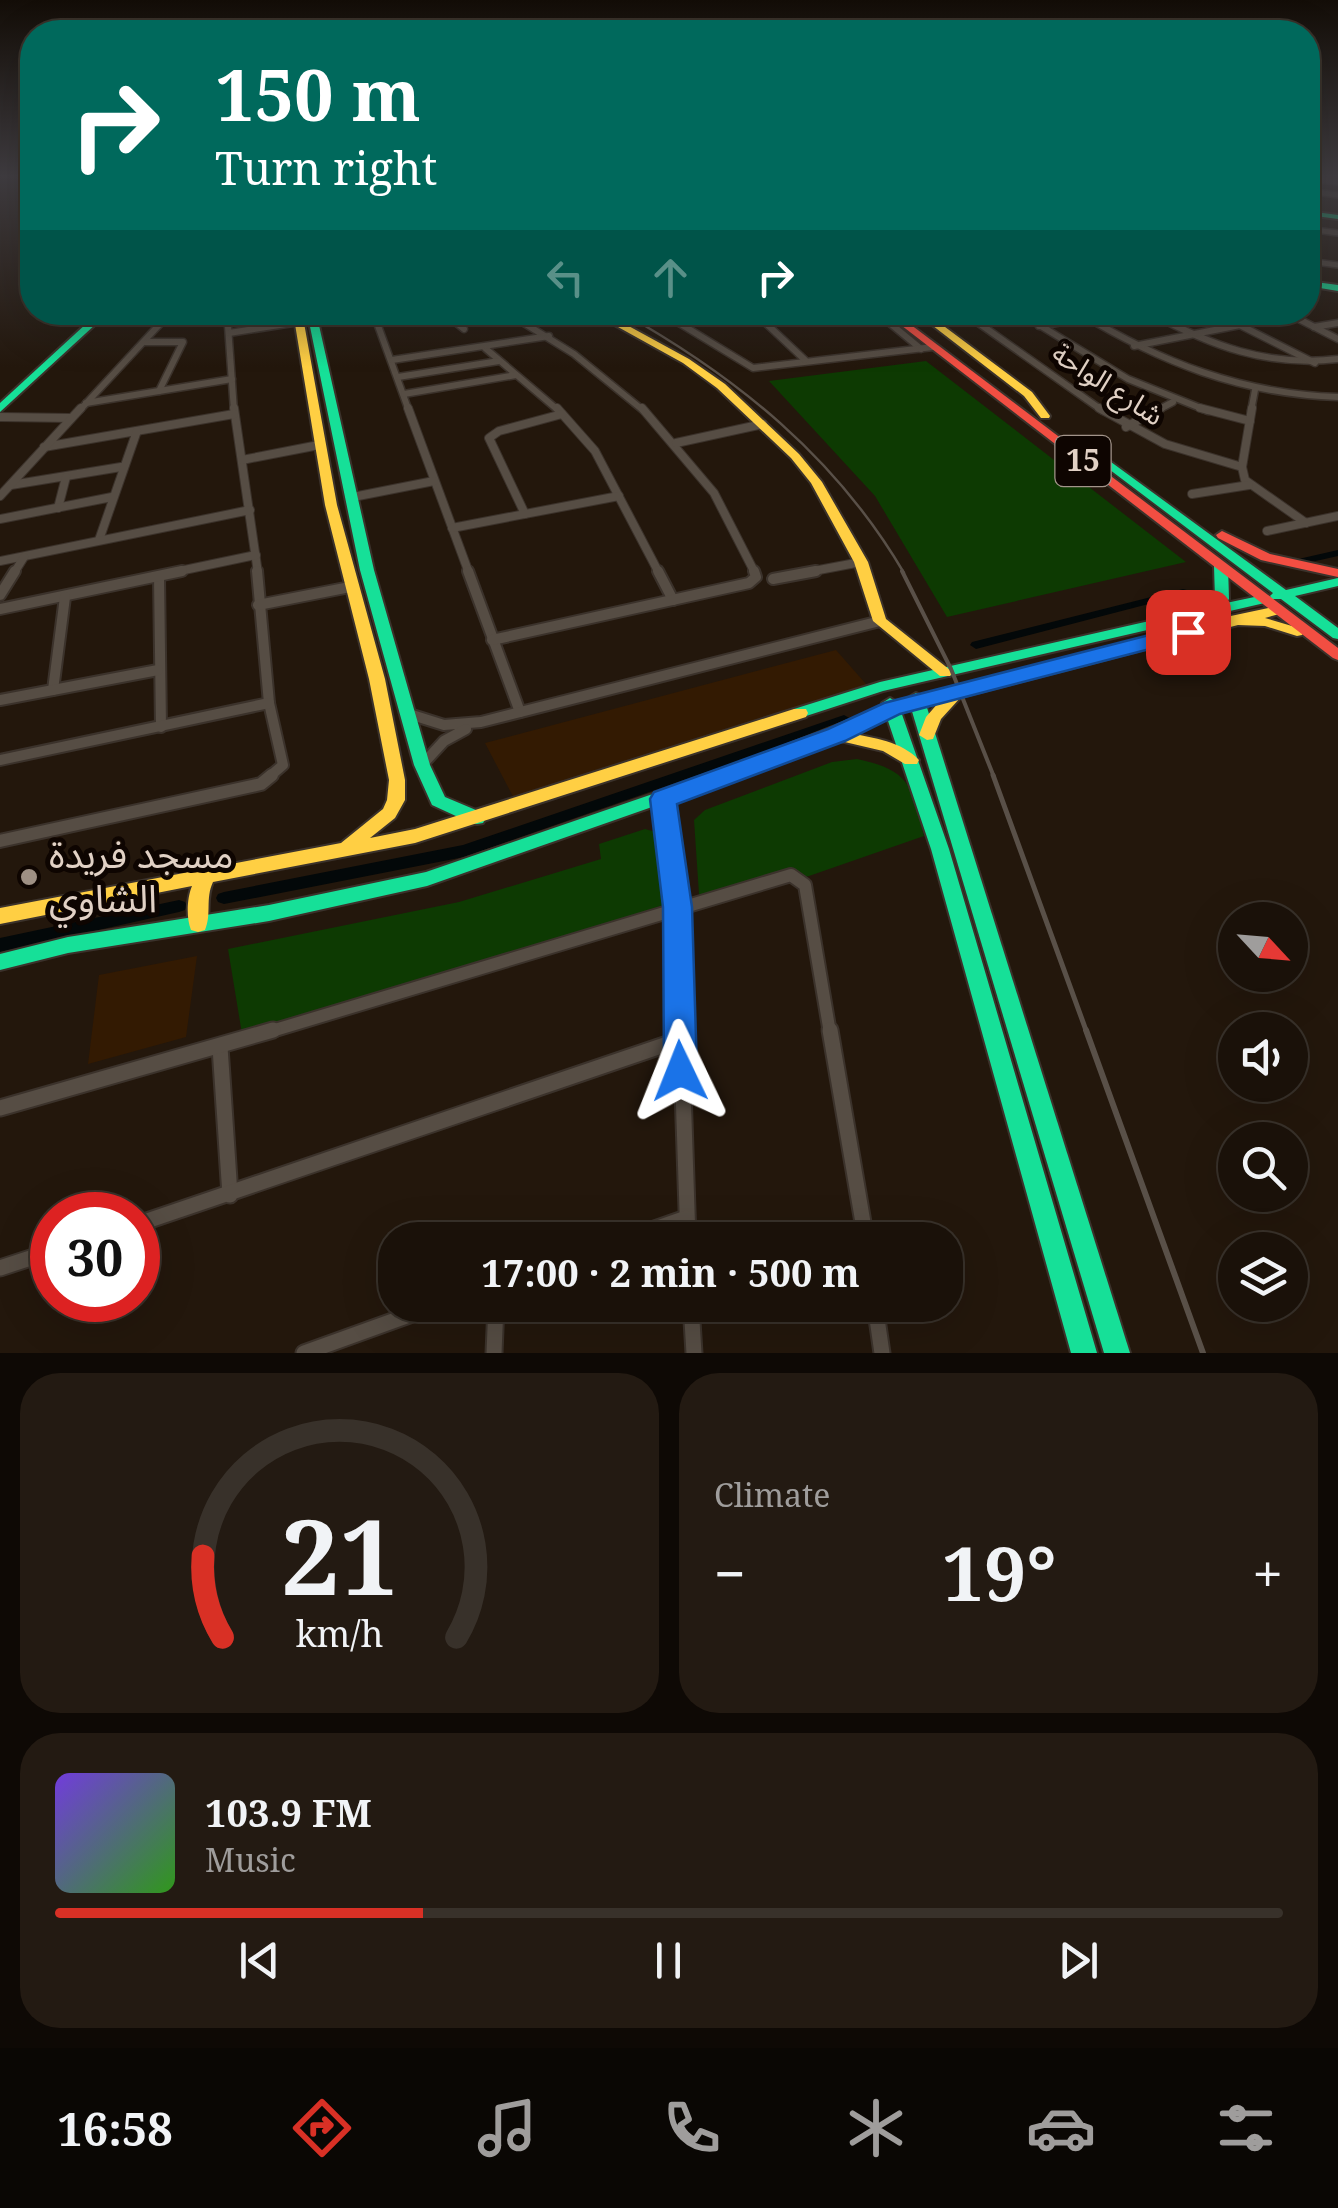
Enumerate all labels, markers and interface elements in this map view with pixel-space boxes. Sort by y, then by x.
text: 150 m [215,46,421,142]
icon: right [50,60,180,190]
text: Turn right [215,137,437,198]
icon: left [538,250,593,305]
icon: ahead [643,250,698,305]
icon: right [748,250,803,305]
street label: شارع الواحة [1044,333,1172,436]
road number: 15 [1056,436,1110,486]
pin [1146,590,1231,675]
icon: arrive [1161,605,1216,660]
place label: مسجد فريدة الشاوي [49,827,233,928]
marker: مسجد فريدة الشاوي [18,866,40,888]
north arrow [1218,902,1308,992]
map controls [1218,902,1308,1322]
button: sound [1218,1012,1308,1102]
position arrow [628,1019,732,1123]
button: search [1218,1122,1308,1212]
speed limit sign: 30 [30,1192,160,1322]
button: layers [1218,1232,1308,1322]
text: 17:00 · 2 min · 500 m [481,1246,860,1298]
text: Climate [714,1473,830,1516]
text: 21 [281,1484,398,1625]
text: 19° [942,1521,1056,1623]
text: − [714,1535,746,1610]
text: + [1252,1535,1283,1610]
text: km/h [296,1609,383,1657]
text: 103.9 FM [205,1786,372,1838]
text: Music [205,1838,296,1881]
icon: previous [232,1933,287,1988]
icon: pause [641,1933,696,1988]
icon: next [1051,1933,1106,1988]
icon: directions [287,2093,357,2163]
icon: music [472,2093,542,2163]
icon: phone [657,2093,727,2163]
icon: climate [841,2093,911,2163]
icon: car [1026,2093,1096,2163]
icon: filters [1211,2093,1281,2163]
text: 16:58 [57,2098,173,2159]

